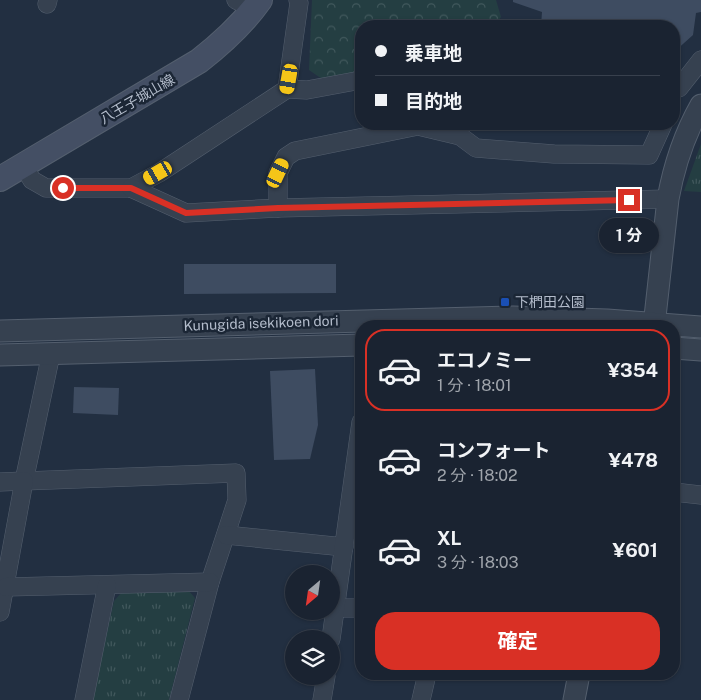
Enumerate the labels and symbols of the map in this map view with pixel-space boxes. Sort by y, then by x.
car [279,63,298,95]
street label: 八王子城山線 [97,71,177,127]
car [264,156,291,190]
car [141,159,174,187]
route start [52,177,74,199]
route end [618,189,640,211]
callout: 1 分 [599,218,659,252]
place label: 下椚田公園 [515,294,585,310]
marker: 下椚田公園 [499,296,511,308]
street label: Kunugida isekikoen dori [183,312,339,334]
north arrow [285,565,340,620]

